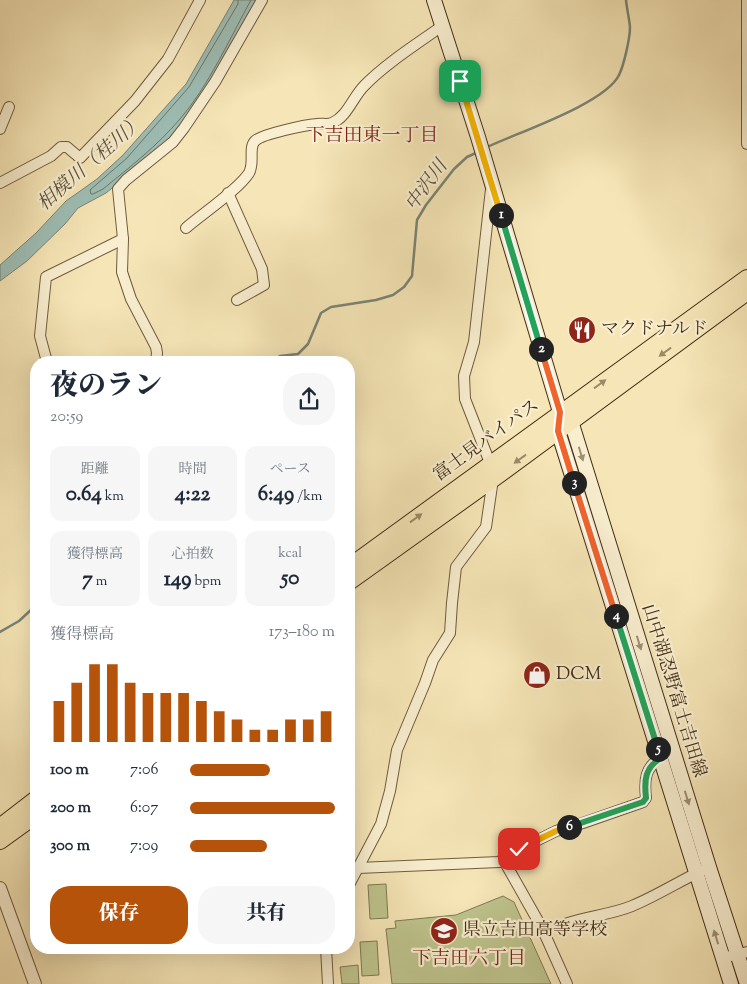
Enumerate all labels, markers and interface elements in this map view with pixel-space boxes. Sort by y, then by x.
pin [439,60,481,102]
icon: arrive [446,67,474,95]
water label: 相模川（桂川） [32,110,150,218]
district label: 下吉田東一丁目 [305,123,439,150]
water label: 中沢川 [399,153,456,217]
pin: 1 [488,202,514,228]
text: 1 [499,205,504,225]
restaurant icon: マクドナルド [567,315,597,345]
place label: マクドナルド [601,317,708,343]
pin: 2 [528,336,554,362]
text: 2 [538,339,545,359]
one-way arrow [658,347,672,357]
text: 夜のラン [50,367,162,407]
button: share [283,373,335,425]
one-way arrow [593,379,607,389]
street label: 富士見バイパス [429,394,545,488]
text: 20:59 [50,406,83,429]
one-way arrow [578,447,586,462]
one-way arrow [513,454,527,464]
text: 距離 [81,460,109,480]
text: 時間 [178,460,206,480]
text: ペース [270,460,311,480]
pin: 3 [562,470,586,496]
text: 3 [572,473,577,493]
text: 0.64 [66,480,102,510]
text: 4:22 [175,480,210,510]
text: 6:49 [258,480,294,510]
text: km [102,487,124,507]
text: /km [294,487,322,507]
one-way arrow [409,512,422,523]
text: kcal [278,544,302,564]
text: 獲得標高 [67,545,123,565]
text: 心拍数 [171,545,213,565]
text: 50 [281,564,299,594]
text: 7 [82,565,93,595]
text: 149 [164,565,191,595]
text: m [93,572,107,592]
text: bpm [191,572,221,592]
street label: 山中湖忍野富士吉田線 [634,601,712,781]
pin: 4 [604,604,628,628]
text: 4 [613,606,620,626]
text: 173–180 m [269,621,335,644]
text: 獲得標高 [50,624,114,647]
one-way arrow [635,636,643,651]
shop icon: DCM [522,660,552,690]
place label: DCM [556,662,602,688]
pin: 5 [646,736,670,762]
text: 5 [656,739,661,759]
text: 100 m [50,759,89,782]
text: 7:06 [130,759,158,782]
one-way arrow [684,791,692,806]
text: 200 m [50,797,91,820]
text: 6:07 [130,797,158,820]
pin: 6 [556,814,582,840]
text: 6 [566,817,573,837]
pin [498,828,540,870]
text: 300 m [50,835,90,858]
text: 7:09 [130,835,158,858]
icon: check [505,835,533,863]
button: 保存 [50,886,188,944]
button: 共有 [198,886,335,944]
school or university icon: 県立吉田高等学校 [429,916,459,946]
place label: 県立吉田高等学校 [463,918,607,944]
one-way arrow [712,930,719,945]
district label: 下吉田六丁目 [412,946,526,973]

